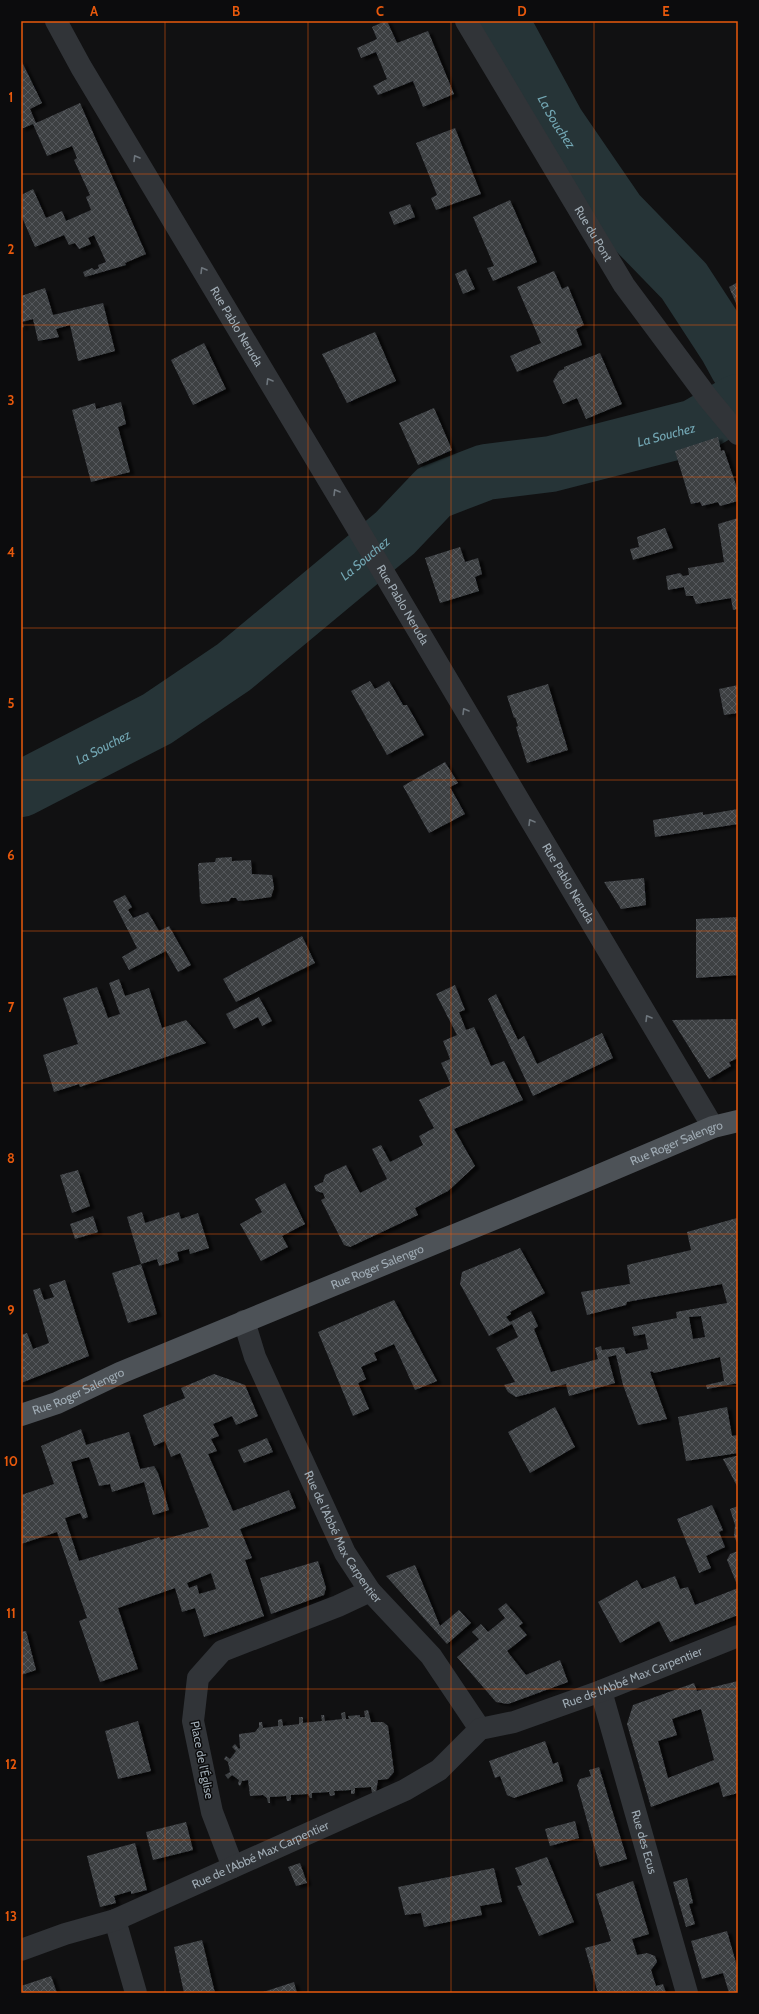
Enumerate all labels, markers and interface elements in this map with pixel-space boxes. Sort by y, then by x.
text: A [90,3,99,19]
text: B [232,3,240,19]
text: C [376,3,384,19]
text: D [517,3,527,19]
text: E [662,3,670,19]
text: 1 [9,89,13,105]
water label: La Souchez [535,92,579,152]
one-way arrow [133,155,140,162]
street label: Rue du Pont [571,203,616,264]
text: 2 [8,241,15,257]
one-way arrow [200,267,207,274]
street label: Rue Pablo Neruda [207,284,267,369]
one-way arrow [267,378,274,385]
text: 3 [7,392,15,408]
water label: La Souchez [635,419,697,450]
one-way arrow [334,489,341,496]
water label: La Souchez [337,533,393,583]
text: 4 [7,544,15,560]
street label: Rue Pablo Neruda [374,562,433,647]
text: 5 [8,695,15,711]
one-way arrow [462,708,469,715]
water label: La Souchez [73,726,133,768]
one-way arrow [529,819,536,826]
street label: Rue Pablo Neruda [539,840,598,926]
text: 6 [7,847,15,863]
text: 7 [8,999,15,1015]
one-way arrow [646,1015,653,1022]
street label: Rue Roger Salengro [628,1117,725,1168]
text: 8 [7,1150,15,1166]
street label: Rue Roger Salengro [328,1241,426,1292]
text: 9 [7,1302,15,1318]
street label: Rue Roger Salengro [30,1364,127,1418]
text: 10 [4,1453,18,1469]
street label: Rue de l'Abbé Max Carpentier [301,1468,385,1606]
text: 11 [6,1605,16,1621]
street label: Rue de l'Abbé Max Carpentier [560,1643,704,1711]
street label: Place de l'Église [188,1720,217,1800]
text: 12 [5,1756,17,1772]
street label: Rue des Ecus [628,1808,661,1876]
street label: Rue de l'Abbé Max Carpentier [189,1817,331,1892]
text: 13 [5,1908,17,1924]

